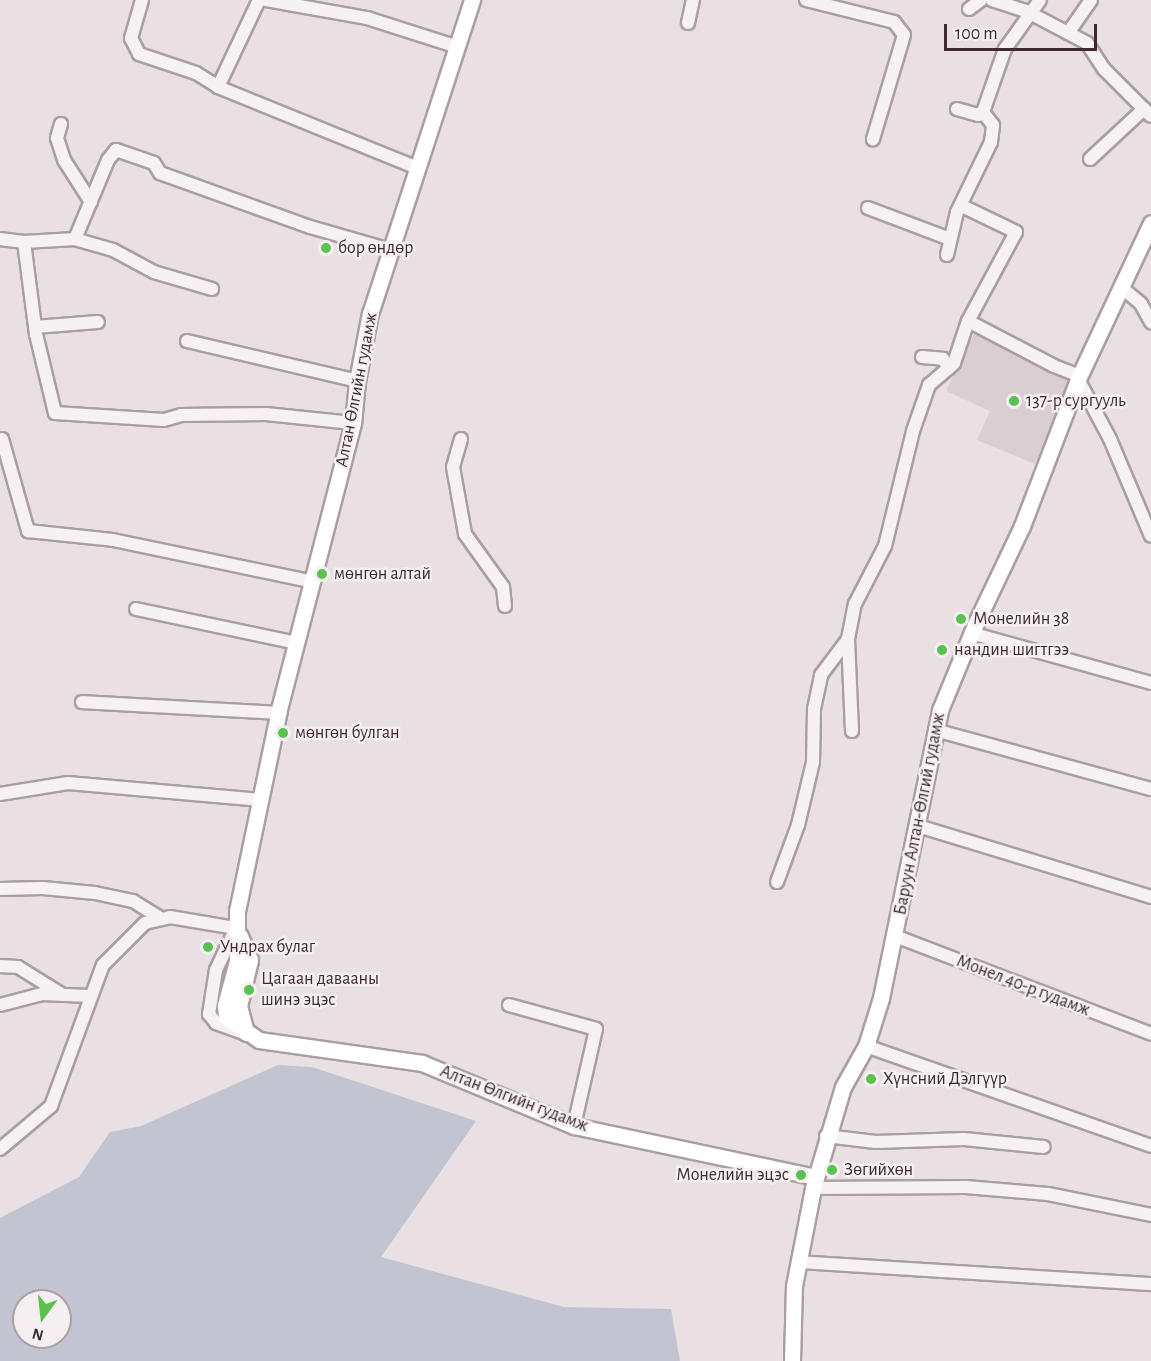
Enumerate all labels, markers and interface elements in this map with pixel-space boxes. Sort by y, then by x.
scale bar [947,12,1100,50]
text: 100 m [955,25,998,43]
place label: бор өндөр [338,237,413,259]
marker: бор өндөр [319,241,333,255]
street label: Алтан Өлгийн гудамж [331,311,383,469]
place label: 137-р сургууль [1026,390,1126,412]
marker: 137-р сургууль [1007,394,1021,408]
place label: мөнгөн алтай [334,563,431,585]
marker: мөнгөн алтай [315,567,329,581]
place label: Монелийн 38 [973,608,1069,630]
marker: Монелийн 38 [954,612,968,626]
place label: нандин шигтгээ [954,639,1069,661]
marker: нандин шигтгээ [935,643,949,657]
street label: Баруун Алтан-Өлгий гудамж [890,711,950,917]
place label: мөнгөн булган [295,722,400,744]
marker: мөнгөн булган [276,726,290,740]
place label: Ундрах булаг [220,936,315,958]
marker: Ундрах булаг [201,940,215,954]
street label: Монел 40-р гудамж [953,951,1093,1021]
place label: Цагаан давааны шинэ эцэс [261,969,379,1012]
marker: Цагаан давааны шинэ эцэс [242,983,256,997]
street label: Алтан Өлгийн гудамж [437,1061,591,1137]
place label: Хүнсний Дэлгүүр [883,1068,1007,1090]
marker: Хүнсний Дэлгүүр [864,1072,878,1086]
place label: Зөгийхөн [844,1159,913,1181]
marker: Зөгийхөн [825,1163,839,1177]
place label: Монелийн эцэс [676,1164,789,1186]
marker: Монелийн эцэс [794,1168,808,1182]
north arrow [12,1289,72,1349]
text: N [30,1325,45,1344]

